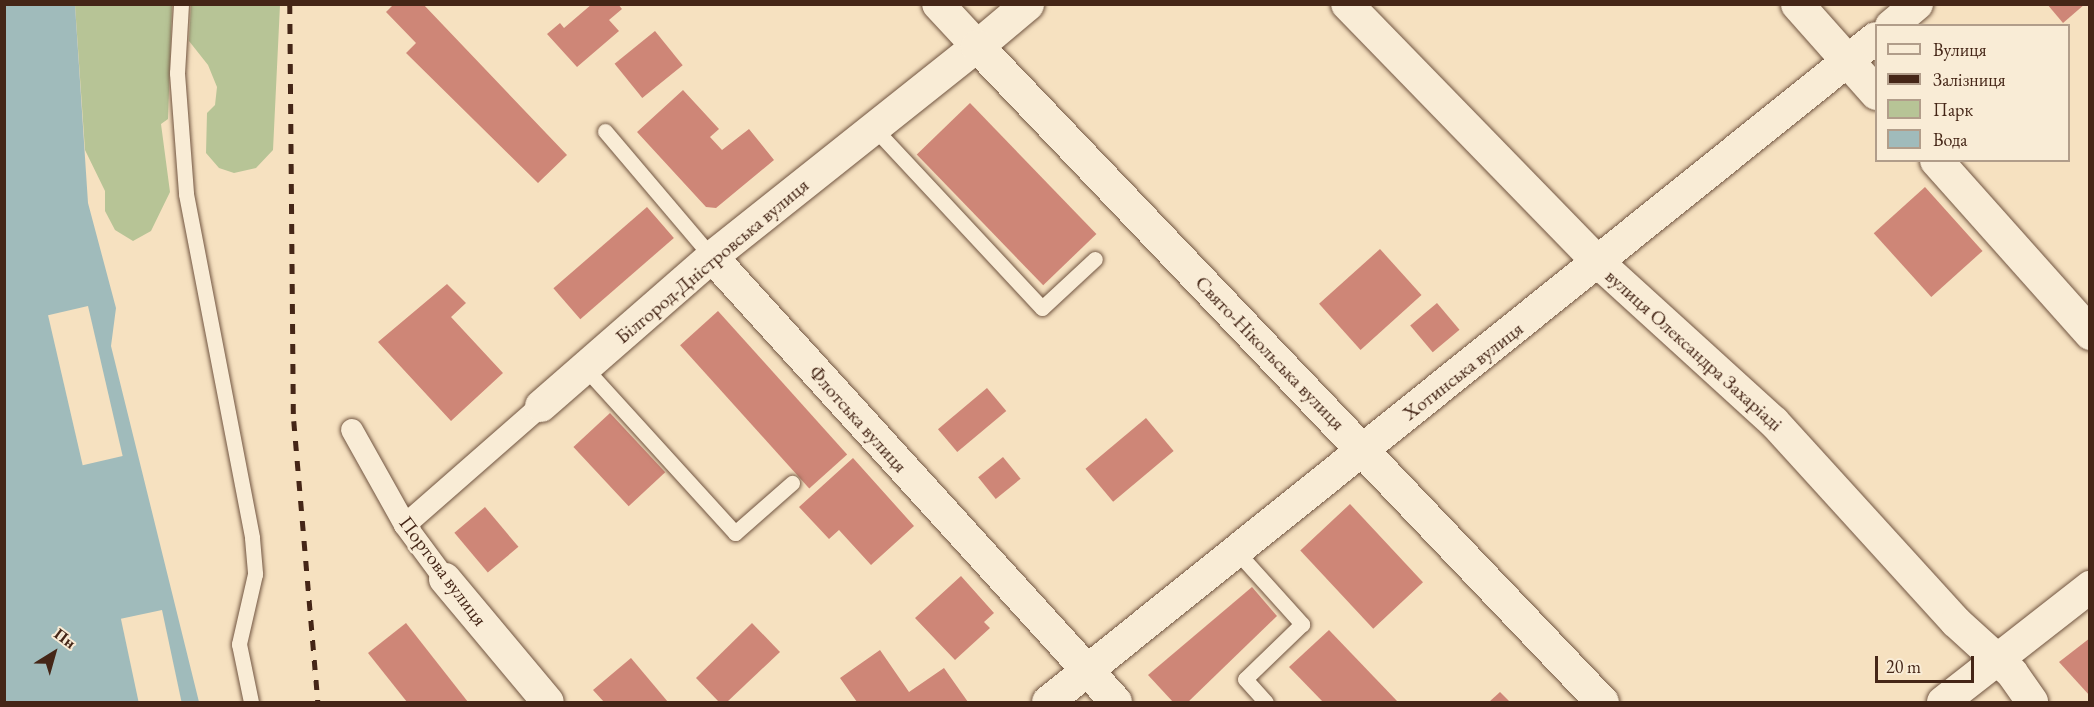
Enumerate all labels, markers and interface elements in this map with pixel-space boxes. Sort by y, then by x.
legend [1875,24,2070,162]
text: Вулиця [1933,38,1986,61]
text: Залізниця [1933,68,2006,91]
text: Парк [1933,98,1973,121]
text: Вода [1933,128,1967,151]
street label: Білгород-Дністровська вулиця [611,173,813,349]
street label: вулиця Олександра Захаріаді [1600,264,1788,436]
street label: Свято-Нікольська вулиця [1190,271,1350,435]
street label: Хотинська вулиця [1398,317,1528,425]
street label: Флотська вулиця [804,361,912,477]
street label: Портова вулиця [394,511,492,631]
north arrow [24,623,84,683]
text: Пн [50,623,80,653]
scale bar [1878,644,1977,682]
text: 20 m [1886,655,1921,678]

